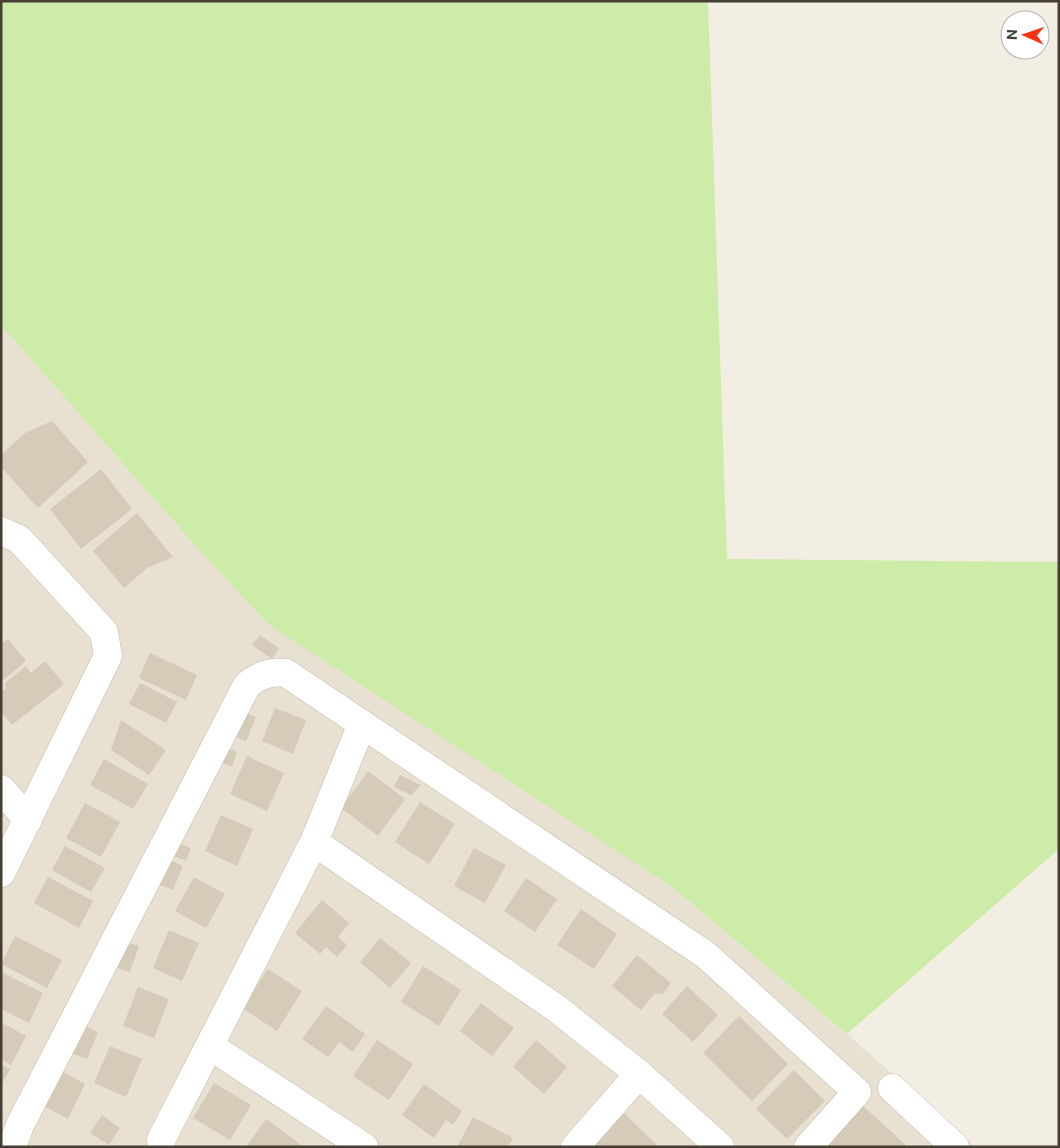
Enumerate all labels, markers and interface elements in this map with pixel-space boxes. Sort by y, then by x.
north arrow [1000,10,1050,60]
text: N [1004,29,1020,40]

